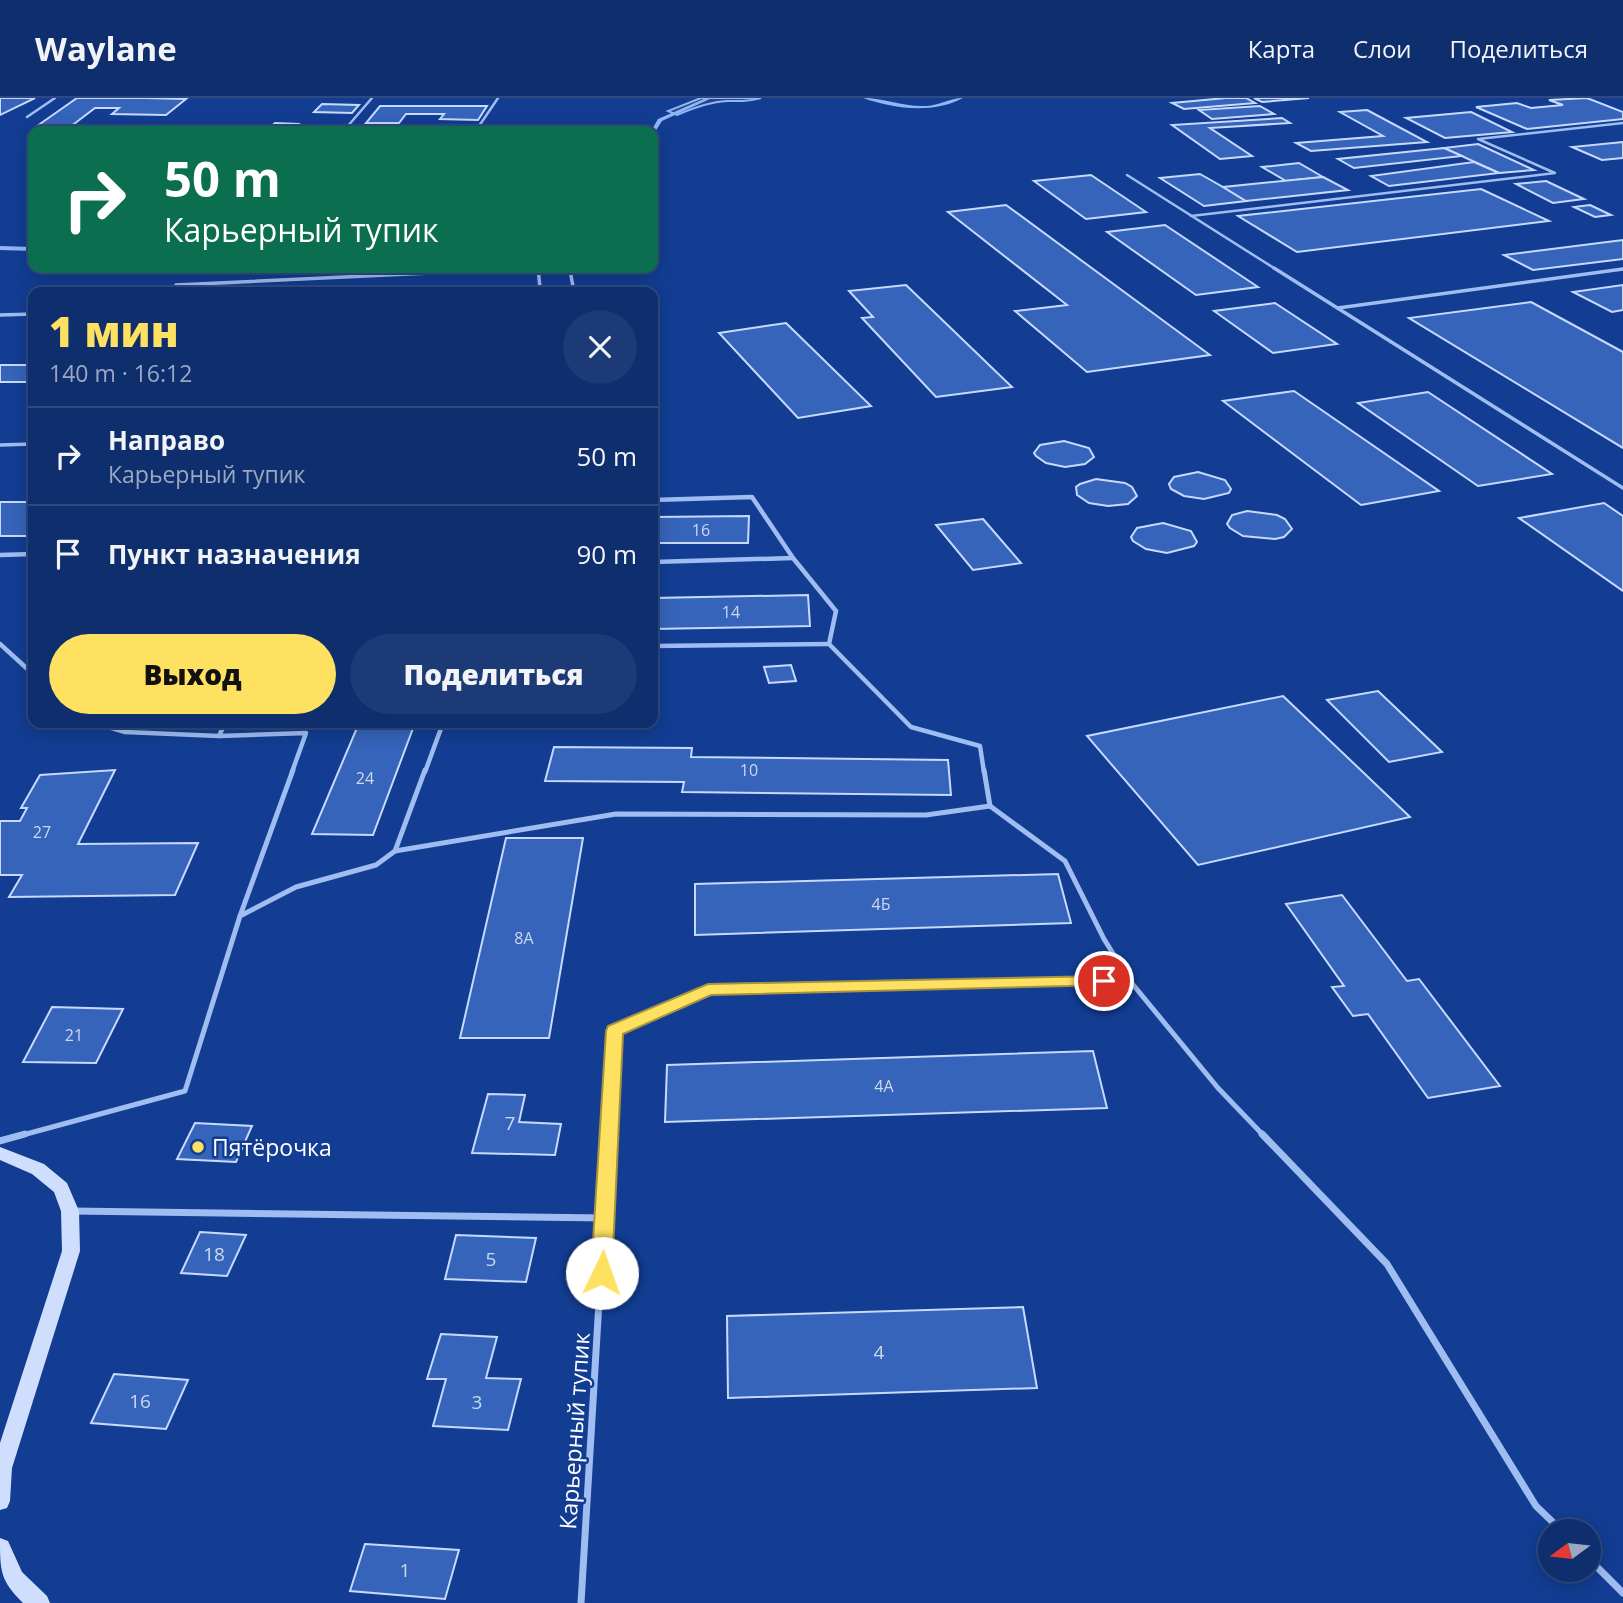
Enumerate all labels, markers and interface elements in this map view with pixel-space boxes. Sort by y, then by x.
text: Waylane [35,26,177,71]
text: Карта [1248,32,1315,65]
text: Слои [1353,32,1412,65]
text: Поделиться [1450,32,1588,65]
text: 50 m [164,145,281,211]
icon: right [49,154,140,245]
text: Карьерный тупик [164,208,439,251]
text: 1 мин [49,302,179,359]
button: close [563,310,637,384]
text: 140 m · 16:12 [49,357,192,389]
text: Направо [108,422,225,458]
icon: right [49,437,87,475]
text: 50 m [576,438,637,474]
text: Карьерный тупик [108,458,305,490]
house number: 16 [692,519,710,541]
icon: arrive [49,535,87,573]
text: Пункт назначения [108,536,361,572]
text: 90 m [576,536,637,572]
house number: 14 [722,601,740,623]
button: Выход [49,634,336,714]
button: Поделиться [350,634,637,714]
house number: 10 [740,759,758,781]
house number: 24 [356,767,374,789]
house number: 27 [33,821,51,843]
house number: 4Б [872,893,890,915]
house number: 8А [514,927,535,949]
pin [1074,951,1134,1011]
icon: arrive [1085,962,1123,1000]
house number: 21 [65,1024,83,1046]
house number: 4А [874,1075,895,1097]
house number: 7 [505,1110,515,1136]
place label: Пятёрочка [212,1131,332,1163]
marker: Пятёрочка [190,1139,206,1155]
position arrow [565,1236,639,1310]
house number: 18 [203,1241,225,1267]
house number: 5 [486,1246,496,1272]
street label: Карьерный тупик [551,1331,597,1531]
house number: 4 [874,1339,885,1365]
house number: 16 [129,1388,151,1414]
house number: 3 [472,1389,482,1415]
north arrow [1538,1519,1601,1582]
map controls [1538,1519,1601,1582]
house number: 1 [400,1557,410,1583]

